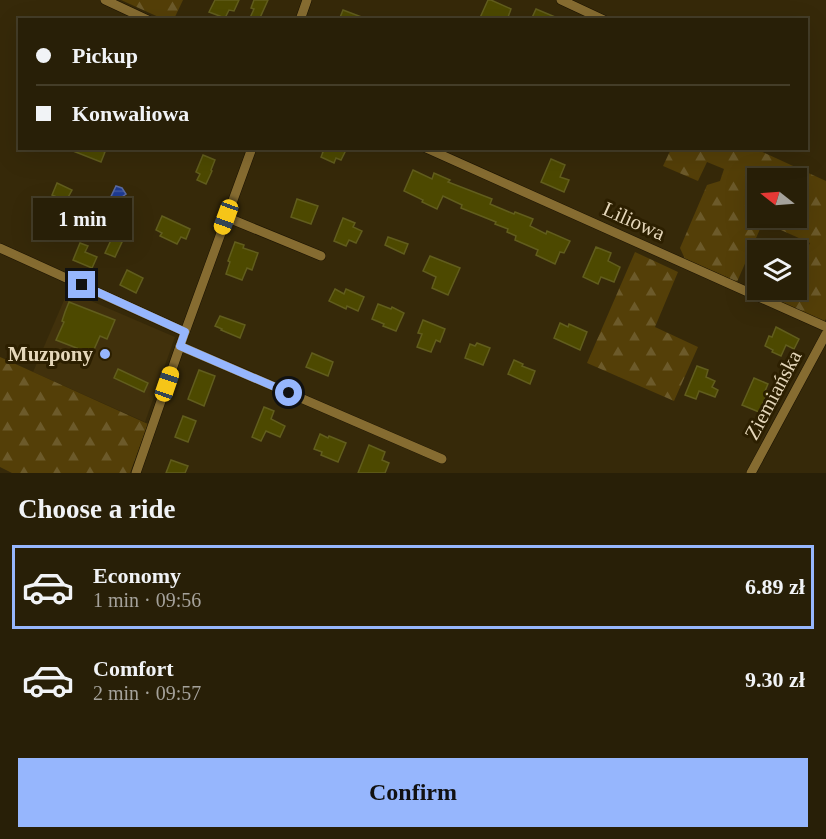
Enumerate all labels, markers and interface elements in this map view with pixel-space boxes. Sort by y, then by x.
text: Pickup [72,43,138,68]
text: Konwaliowa [72,101,189,126]
north arrow [747,168,807,228]
map controls [747,168,807,300]
car [211,197,241,237]
street label: Liliowa [599,197,669,246]
callout: 1 min [32,198,132,240]
text: 1 min [58,208,107,230]
button: layers [747,240,807,300]
route end [68,271,95,298]
place label: Muzpony [8,342,93,366]
street label: Ziemiańska [739,346,807,444]
marker: Muzpony [98,347,112,361]
car [153,364,181,404]
route start [275,379,302,406]
text: Choose a ride [18,494,176,524]
icon: car [21,560,75,614]
text: Economy [93,563,181,588]
text: 6.89 zł [745,574,805,599]
text: 1 min · 09:56 [93,589,201,611]
icon: car [21,653,75,707]
text: Comfort [93,656,174,681]
text: 9.30 zł [745,667,805,692]
text: 2 min · 09:57 [93,682,201,704]
button: Confirm [18,758,808,827]

